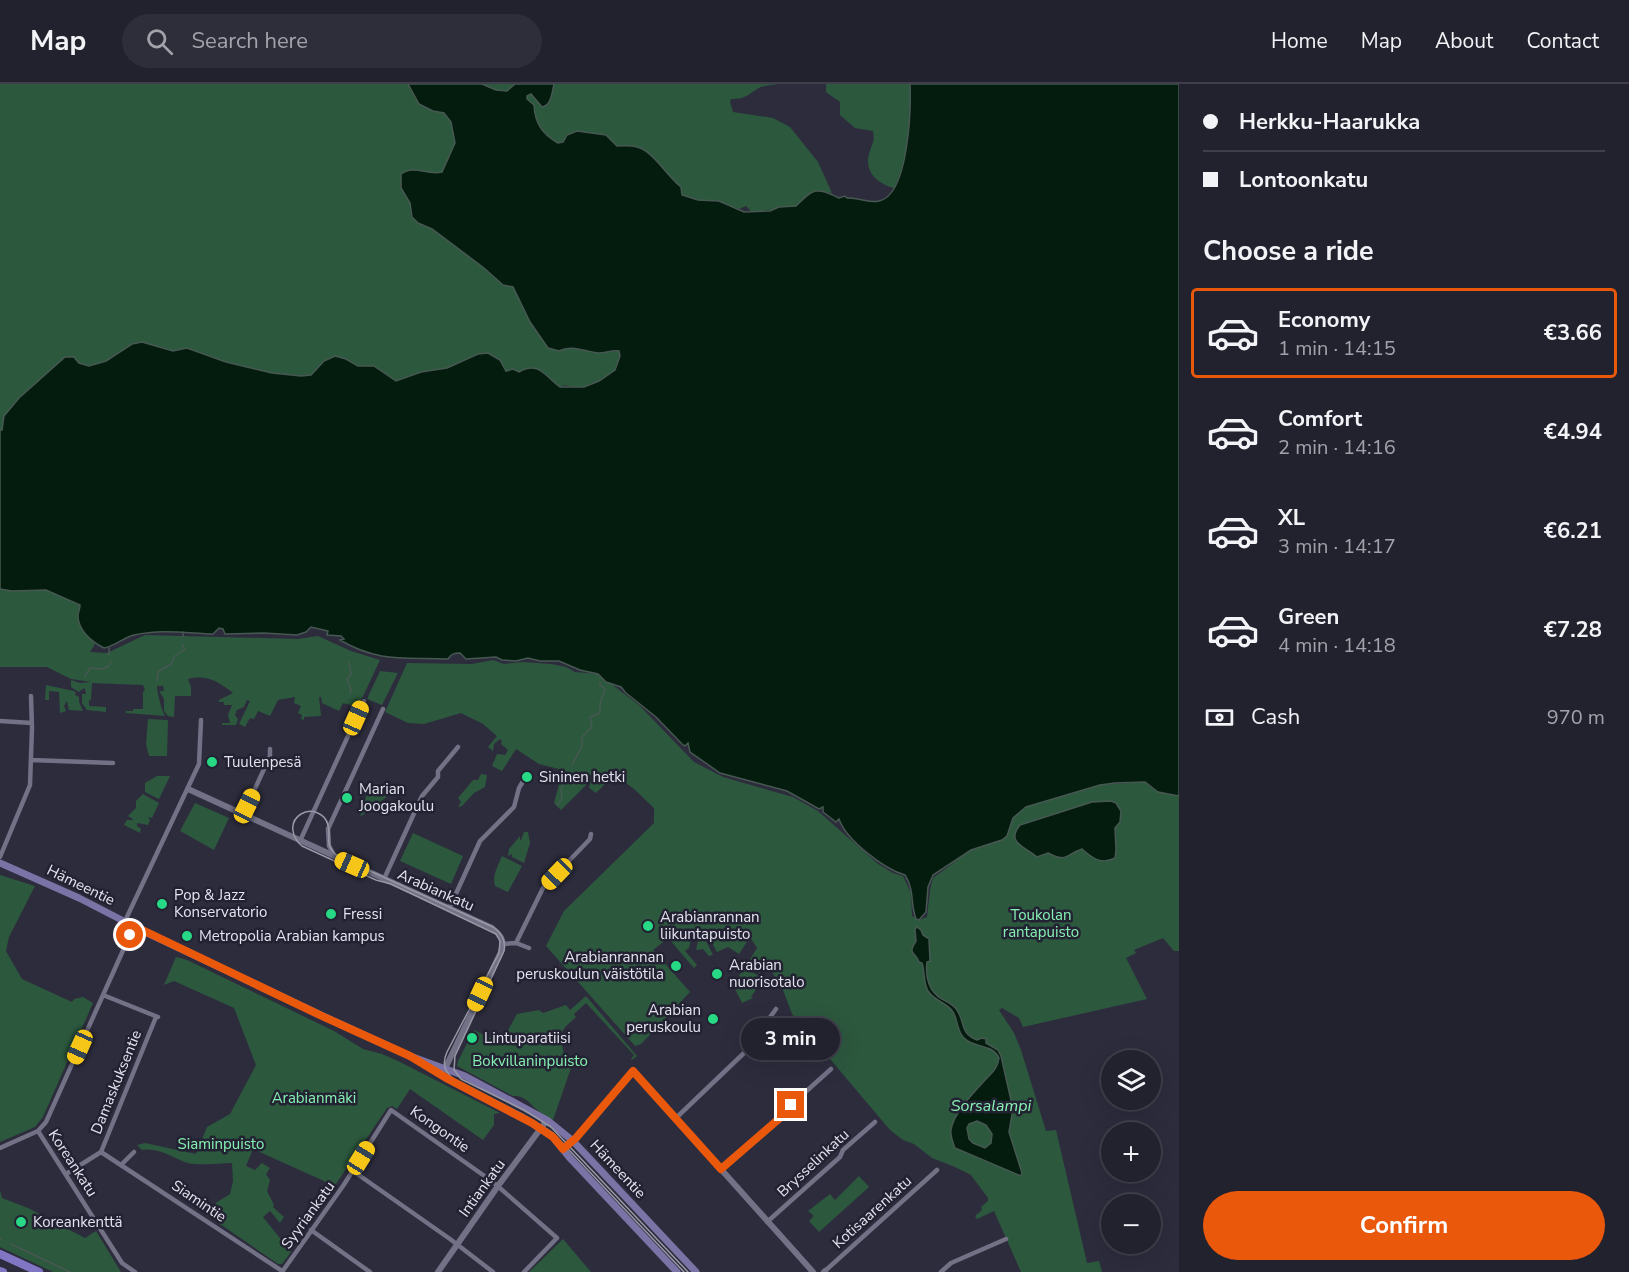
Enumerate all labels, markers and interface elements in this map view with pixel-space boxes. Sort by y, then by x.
search box [122,14,542,68]
text: Map [30,22,86,60]
icon: search [143,25,176,58]
text: Search here [191,26,308,56]
text: Home [1271,27,1328,55]
text: Map [1361,27,1402,55]
text: About [1435,27,1493,55]
text: Contact [1526,27,1599,55]
text: Herkku-Haarukka [1239,107,1420,137]
text: Lontoonkatu [1239,165,1368,195]
text: Choose a ride [1203,233,1374,270]
text: Economy [1278,305,1370,335]
icon: car [1206,306,1260,360]
text: €3.66 [1544,318,1602,348]
text: 1 min · 14:15 [1278,335,1396,362]
text: Comfort [1278,404,1362,434]
icon: car [1206,405,1260,459]
text: €4.94 [1544,417,1602,447]
text: 2 min · 14:16 [1278,434,1396,461]
text: XL [1278,503,1305,533]
icon: car [1206,504,1260,558]
text: €6.21 [1544,516,1602,546]
text: 3 min · 14:17 [1278,533,1396,560]
text: Green [1278,602,1339,632]
icon: car [1206,603,1260,657]
text: €7.28 [1544,615,1602,645]
text: 4 min · 14:18 [1278,632,1396,659]
car [340,698,372,738]
icon: cash [1203,701,1236,734]
text: Cash [1251,702,1300,732]
text: 970 m [1547,704,1605,731]
place label: Tuulenpesä [224,752,302,772]
marker: Tuulenpesä [205,755,219,769]
place label: Sininen hetki [539,767,625,787]
marker: Sininen hetki [520,770,534,784]
place label: Marian Joogakoulu [358,779,434,816]
car [231,786,263,826]
marker: Marian Joogakoulu [340,791,354,805]
car [332,849,372,881]
car [538,855,576,893]
street label: Hämeentie [44,860,118,910]
street label: Arabiankatu [395,864,477,916]
place label: Pop & Jazz Konservatorio [174,885,267,922]
marker: Pop & Jazz Konservatorio [155,897,169,911]
place label: Fressi [343,904,382,924]
park label: Toukolan rantapuisto [1003,905,1079,942]
marker: Fressi [324,907,338,921]
place label: Arabianrannan liikuntapuisto [660,907,760,944]
marker: Arabianrannan liikuntapuisto [641,919,655,933]
route start [116,921,143,948]
place label: Metropolia Arabian kampus [199,926,385,946]
marker: Metropolia Arabian kampus [180,929,194,943]
place label: Arabianrannan peruskoulun väistötila [516,947,664,984]
place label: Arabian nuorisotalo [729,955,805,992]
marker: Arabianrannan peruskoulun väistötila [669,959,683,973]
marker: Arabian nuorisotalo [710,967,724,981]
car [464,974,496,1014]
place label: Arabian peruskoulu [626,1000,701,1037]
marker: Arabian peruskoulu [706,1012,720,1026]
callout: 3 min [742,1018,840,1060]
text: 3 min [765,1025,816,1052]
car [64,1027,96,1067]
street label: Damaskuksentie [86,1027,146,1137]
place label: Lintuparatiisi [484,1028,571,1048]
marker: Lintuparatiisi [465,1031,479,1045]
map controls [1101,1050,1161,1254]
button: layers [1101,1050,1161,1110]
park label: Bokvillaninpuisto [472,1051,588,1071]
park label: Arabianmäki [272,1088,356,1108]
route end [777,1091,804,1118]
water label: Sorsalampi [951,1095,1032,1117]
street label: Kongontie [406,1101,474,1157]
button: + [1101,1122,1161,1182]
street label: Brysselinkatu [773,1125,853,1201]
street label: Koreankatu [44,1126,102,1200]
park label: Siaminpuisto [178,1134,264,1154]
street label: Hämeentie [586,1135,650,1203]
car [344,1138,378,1178]
street label: Intiankatu [454,1155,510,1221]
street label: Kotisaarenkatu [828,1171,916,1253]
street label: Siamintie [168,1175,230,1227]
street label: Syyriankatu [277,1177,339,1253]
button: Confirm [1203,1191,1605,1260]
button: − [1101,1194,1161,1254]
place label: Koreankenttä [33,1212,122,1232]
marker: Koreankenttä [14,1215,28,1229]

